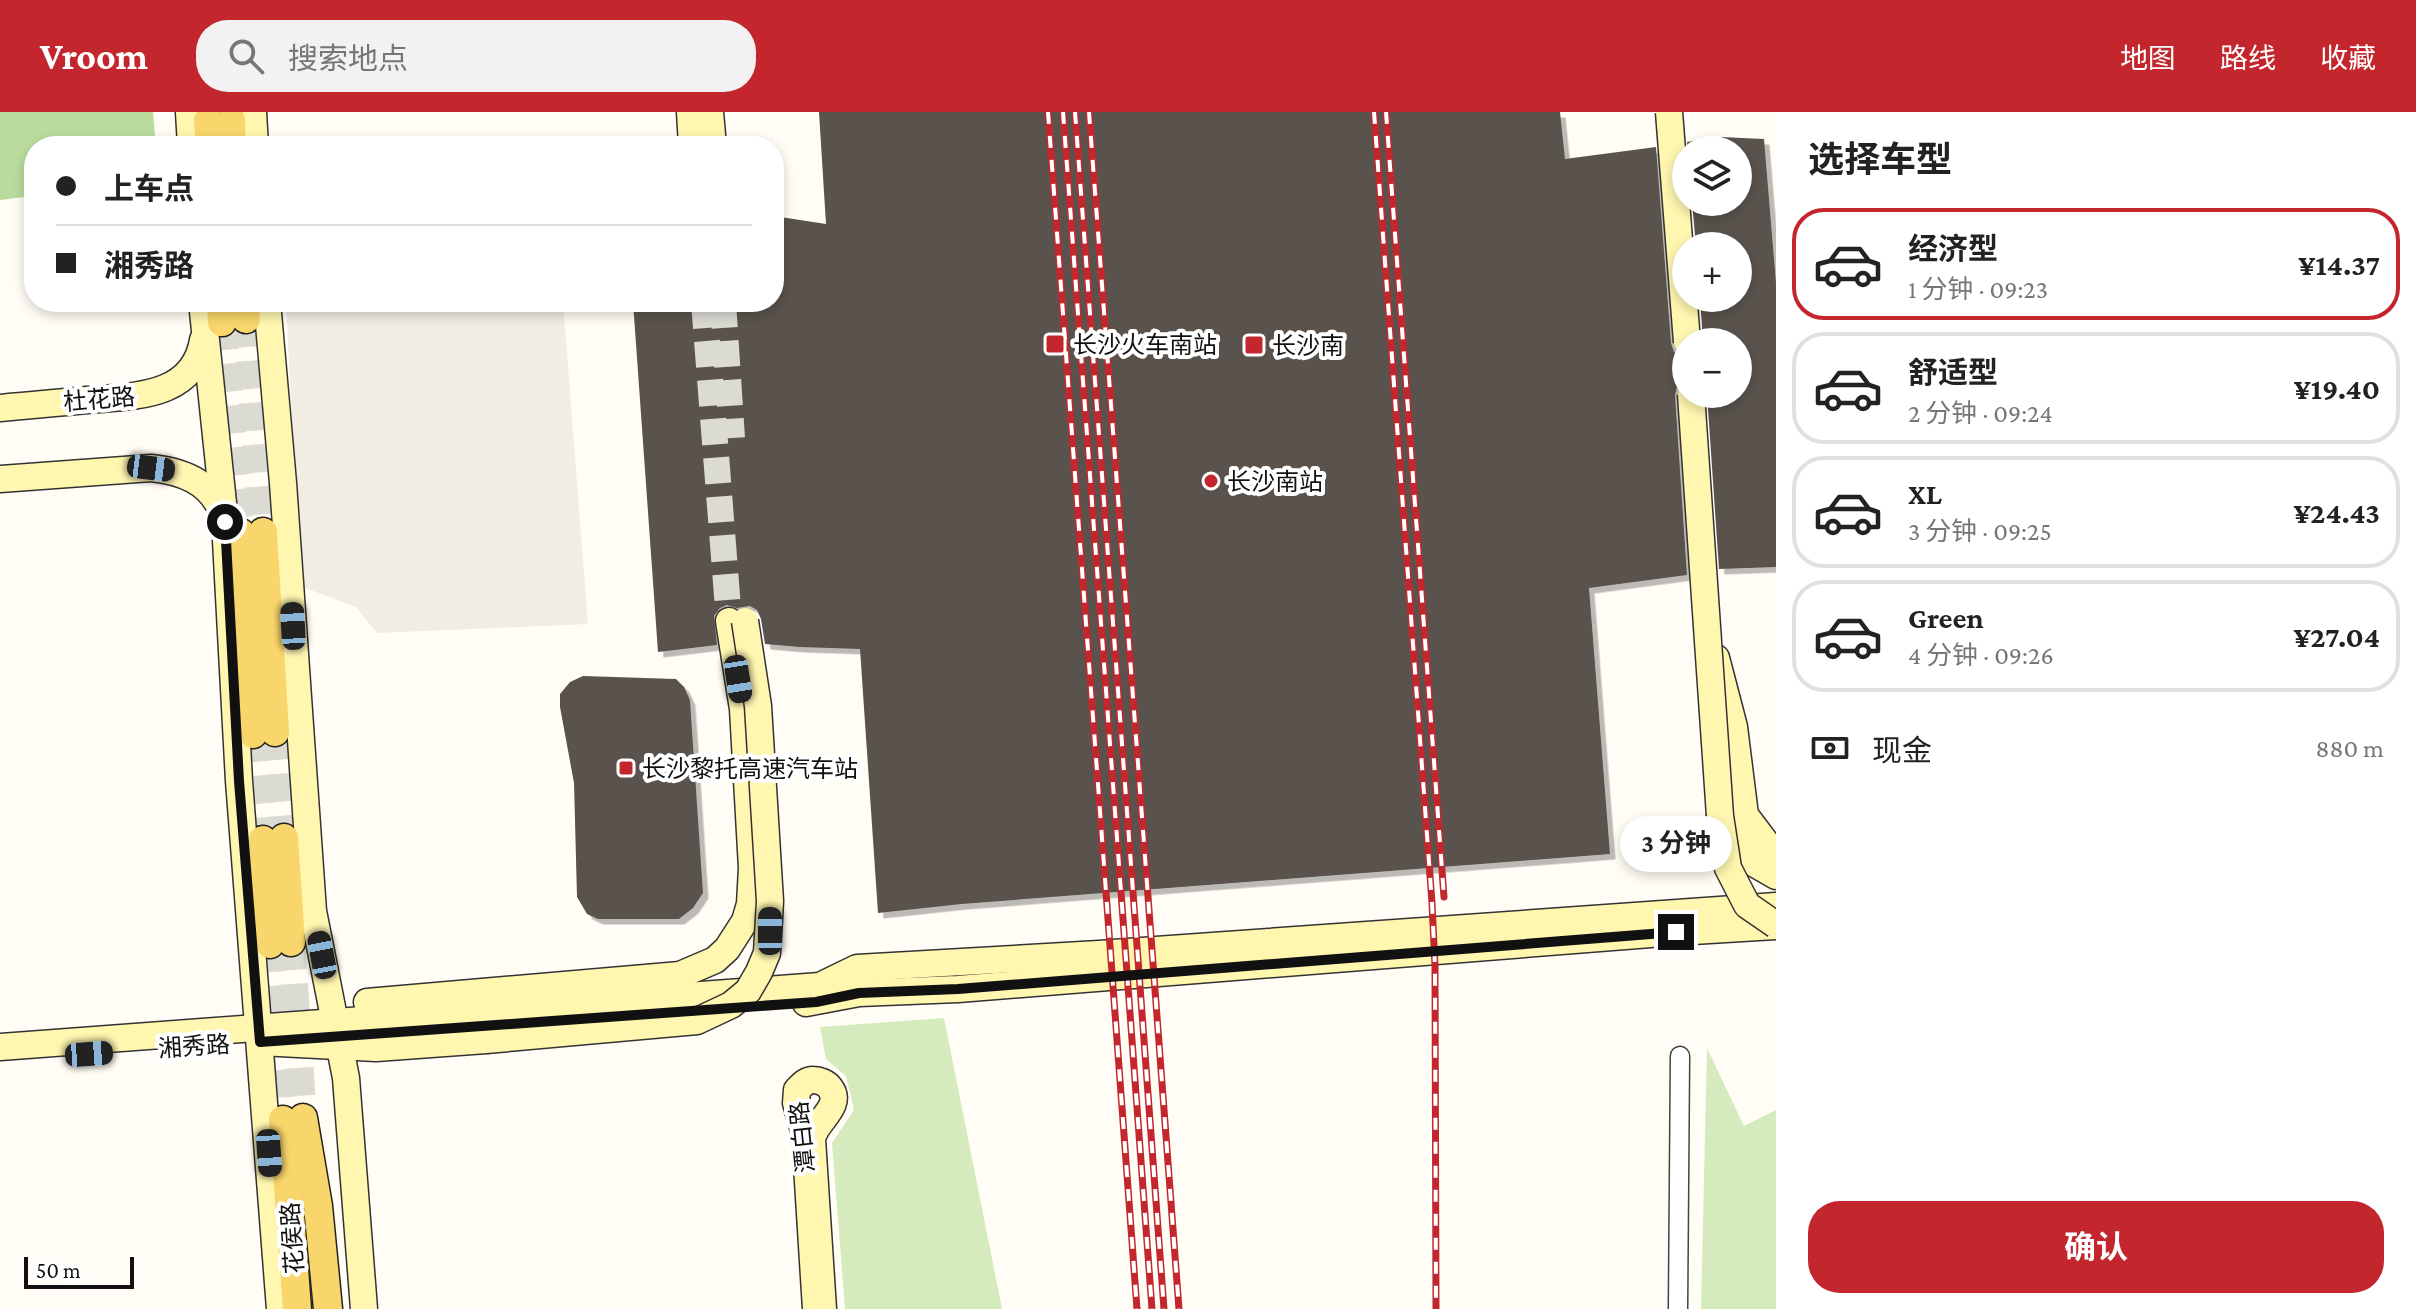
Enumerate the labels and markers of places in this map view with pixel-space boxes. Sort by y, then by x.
place label: 长沙火车南站 [1073,331,1217,358]
place label: 长沙南 [1272,332,1344,359]
marker: 长沙火车南站 [1044,333,1066,355]
marker: 长沙南 [1243,334,1265,356]
place label: 长沙南站 [1227,468,1323,495]
marker: 长沙南站 [1202,472,1220,490]
place label: 长沙黎托高速汽车站 [642,755,858,782]
marker: 长沙黎托高速汽车站 [617,759,635,777]

